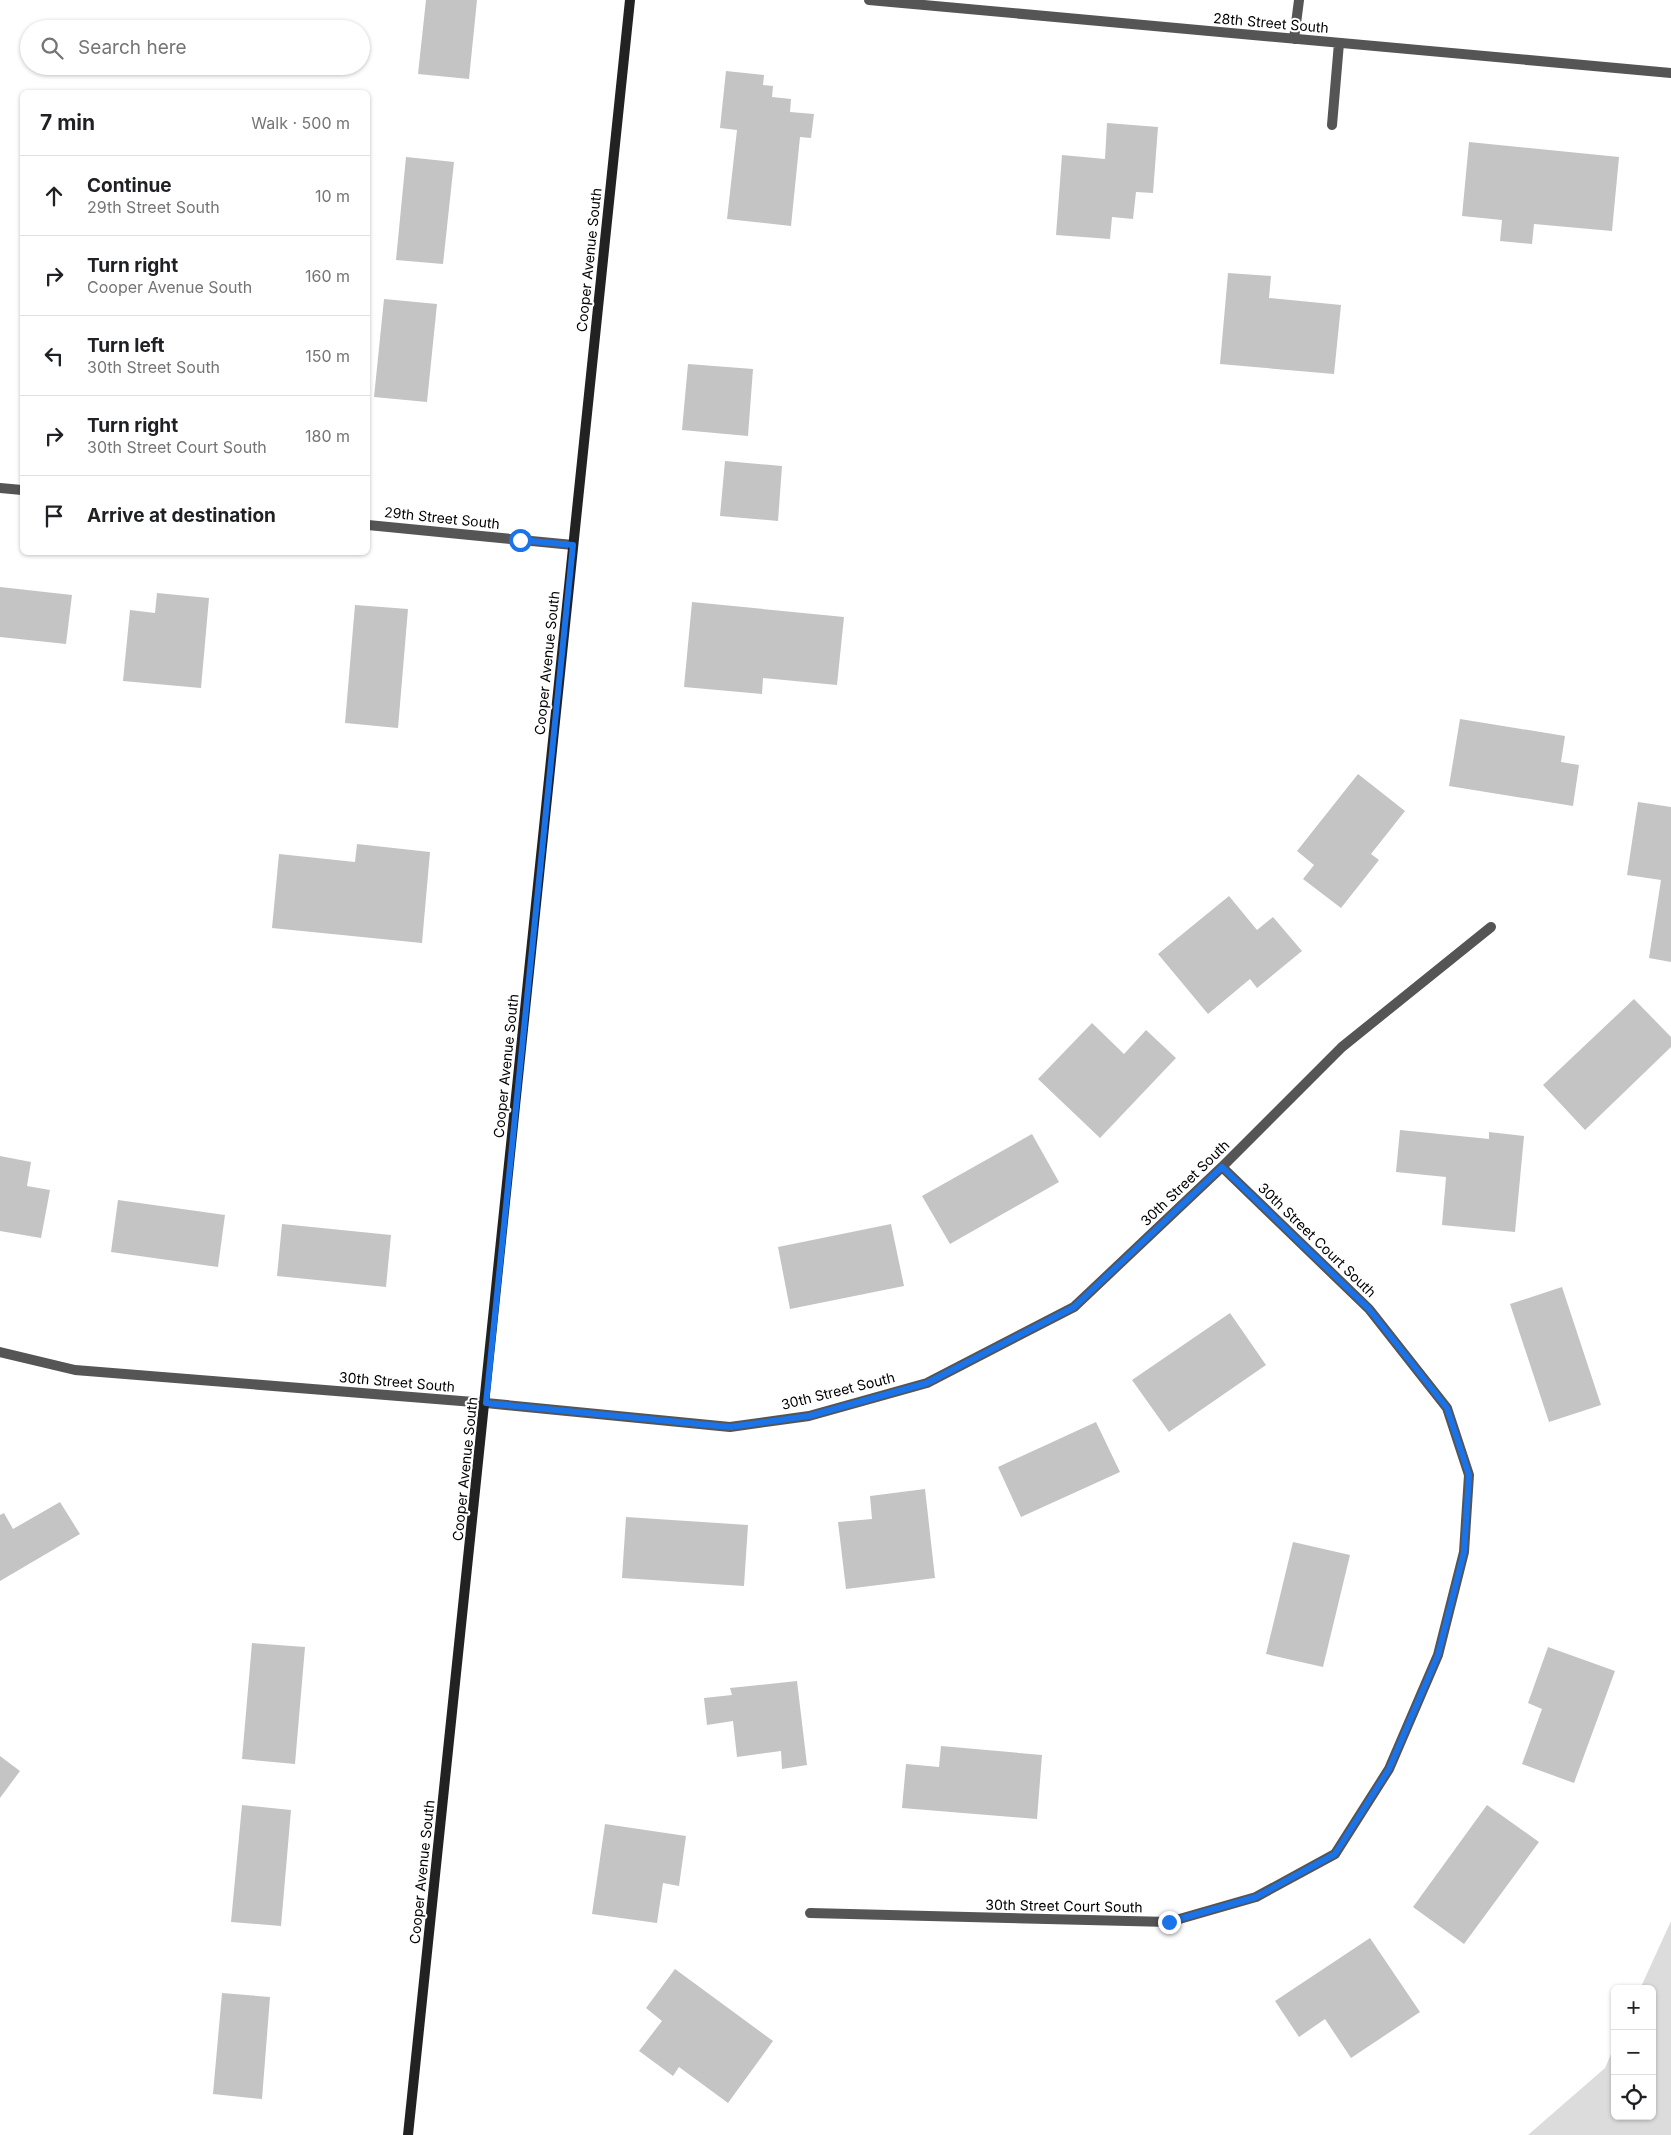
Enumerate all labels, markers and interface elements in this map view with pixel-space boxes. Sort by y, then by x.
street label: 28th Street South [1213,9,1330,36]
search box [20,20,370,75]
icon: search [38,34,66,62]
text: Search here [78,36,187,59]
text: 7 min [40,110,95,135]
text: Walk · 500 m [251,113,350,133]
text: Continue [87,174,172,197]
icon: ahead [40,182,68,210]
text: 10 m [315,186,350,206]
street label: Cooper Avenue South [572,187,605,333]
text: 29th Street South [87,197,220,217]
text: Turn right [87,254,178,277]
icon: right [40,262,68,290]
text: 160 m [305,266,350,286]
text: Cooper Avenue South [87,277,252,297]
text: Turn left [87,334,165,357]
icon: left [40,342,68,370]
text: 150 m [305,346,350,366]
text: 30th Street South [87,357,220,377]
text: Turn right [87,414,178,437]
icon: right [40,422,68,450]
text: 180 m [305,426,350,446]
text: 30th Street Court South [87,437,267,457]
icon: arrive [40,502,68,530]
street label: 29th Street South [383,503,501,532]
text: Arrive at destination [87,504,276,527]
route start [509,529,532,552]
street label: Cooper Avenue South [530,590,563,736]
street label: Cooper Avenue South [489,993,522,1139]
street label: 30th Street South [1137,1136,1232,1229]
street label: 30th Street Court South [1255,1179,1380,1300]
street label: 30th Street South [338,1368,456,1395]
street label: 30th Street South [779,1368,896,1413]
street label: Cooper Avenue South [448,1396,481,1542]
street label: Cooper Avenue South [405,1799,438,1945]
street label: 30th Street Court South [985,1896,1143,1915]
route end [1158,1911,1181,1934]
map controls [1611,1985,1656,2120]
button: + [1611,1985,1656,2030]
button: − [1611,2030,1656,2075]
button: locate [1611,2075,1656,2120]

